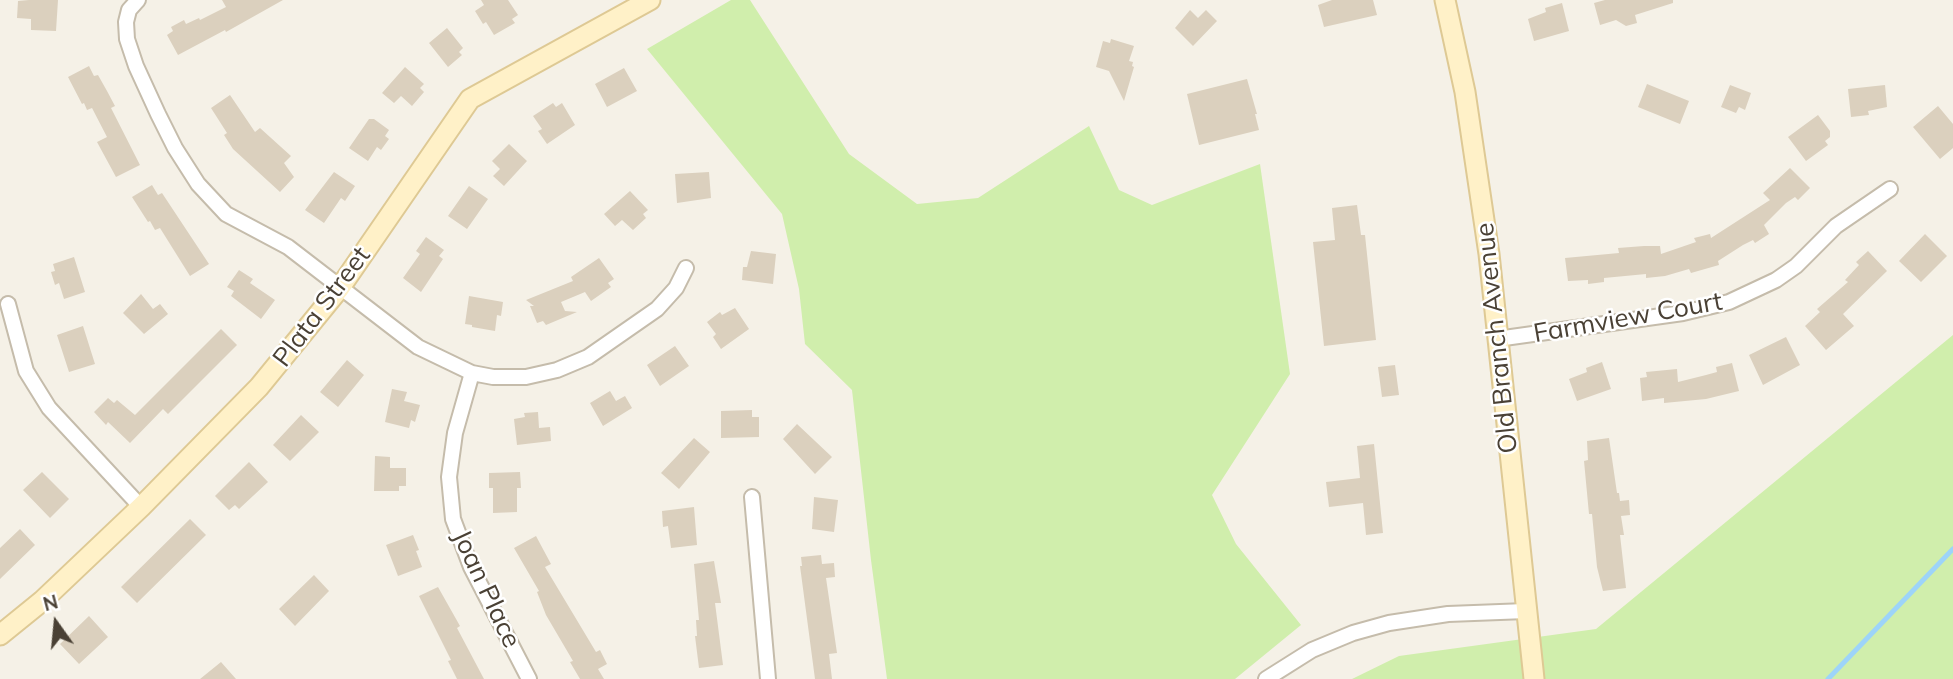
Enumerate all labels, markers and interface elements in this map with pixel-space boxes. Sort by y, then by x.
street label: Old Branch Avenue [1469,221,1525,455]
street label: Plata Street [267,241,377,373]
street label: Farmview Court [1531,286,1725,350]
street label: Joan Place [445,525,527,653]
north arrow [21,588,91,658]
text: N [41,589,61,616]

